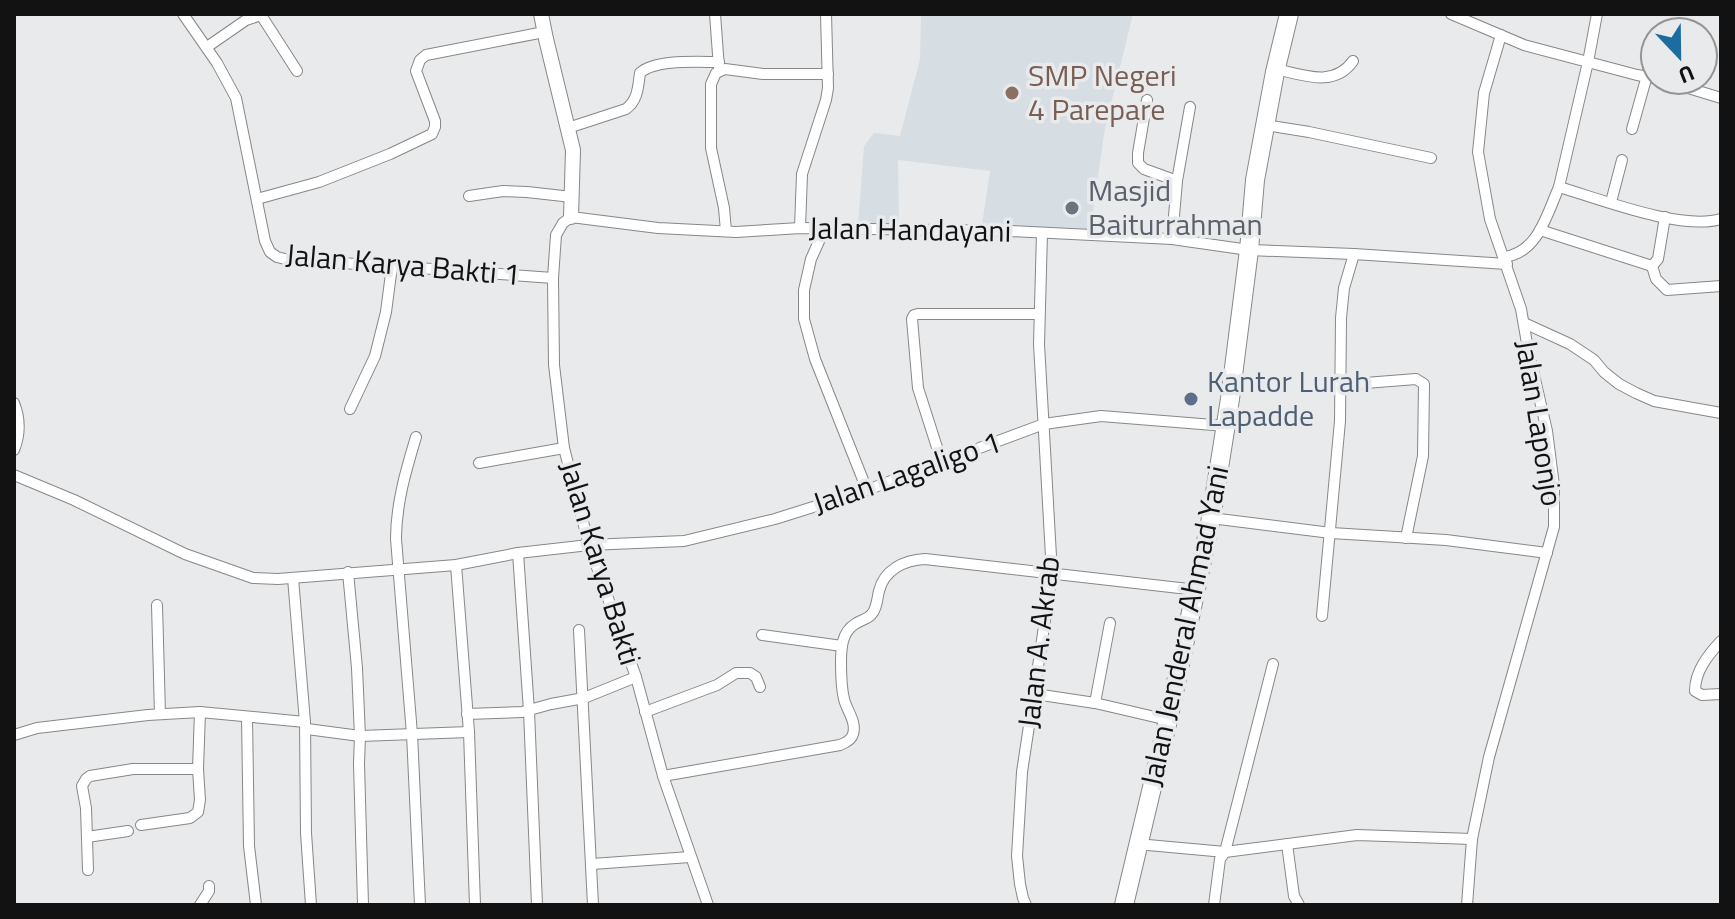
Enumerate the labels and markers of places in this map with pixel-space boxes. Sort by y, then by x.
place label: SMP Negeri 4 Parepare [1028,52,1177,132]
marker: SMP Negeri 4 Parepare [1003,84,1021,102]
place label: Masjid Baiturrahman [1088,167,1263,247]
marker: Masjid Baiturrahman [1063,199,1081,217]
place label: Kantor Lurah Lapadde [1207,358,1370,438]
marker: Kantor Lurah Lapadde [1182,390,1200,408]

